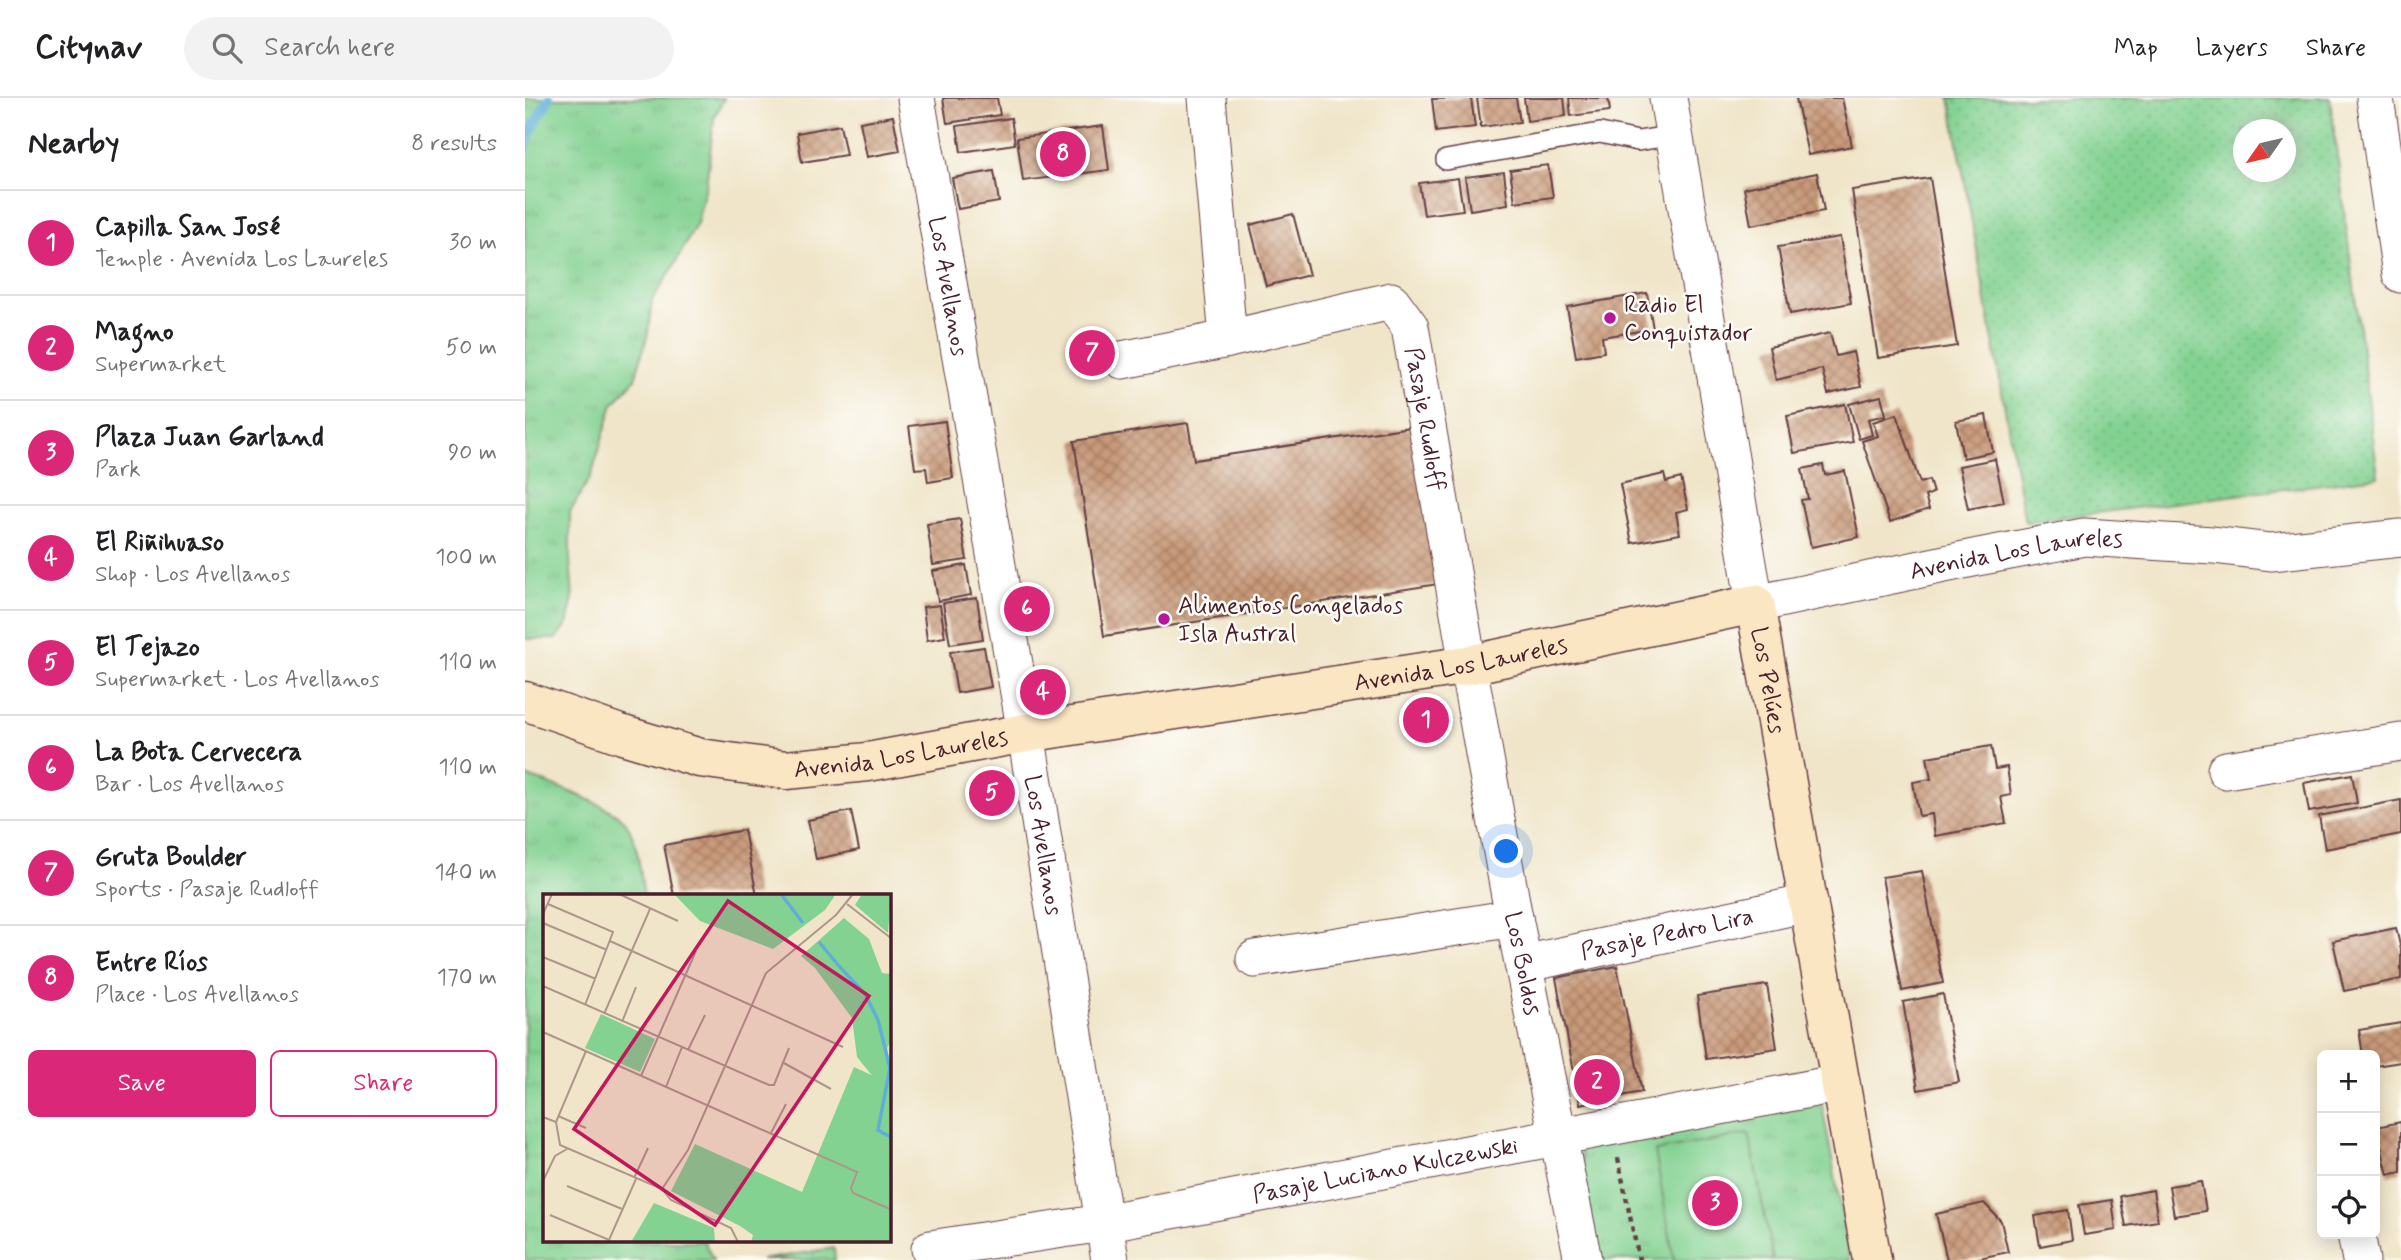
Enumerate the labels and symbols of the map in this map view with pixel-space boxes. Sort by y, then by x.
north arrow [2233,119,2296,182]
pin: 8 [1040,128,1086,180]
street label: Los Avellanos [920,214,975,359]
place label: Radio El Conquistador [1624,290,1752,349]
marker: Radio El Conquistador [1602,310,1618,326]
pin: 7 [1069,327,1115,379]
street label: Pasaje Rudloff [1397,345,1452,494]
street label: Avenida Los Laureles [1907,523,2124,588]
pin: 6 [1004,583,1050,635]
place label: Alimentos Congelados Isla Austral [1178,591,1404,650]
marker: Alimentos Congelados Isla Austral [1156,611,1172,627]
street label: Los Pelúes [1742,625,1792,737]
street label: Avenida Los Laureles [1352,630,1570,699]
pin: 4 [1020,666,1066,718]
pin: 1 [1403,694,1449,746]
street label: Avenida Los Laureles [792,723,1011,786]
pin: 5 [969,767,1015,819]
street label: Los Avellanos [1016,773,1069,918]
your location [1489,834,1523,868]
inset map [543,894,891,1242]
street label: Pasaje Pedro Lira [1578,901,1756,968]
street label: Los Boldos [1496,909,1547,1018]
pin: 2 [1574,1056,1620,1108]
street label: Pasaje Luciano Kulczewski [1250,1131,1521,1211]
pin: 3 [1692,1177,1738,1229]

